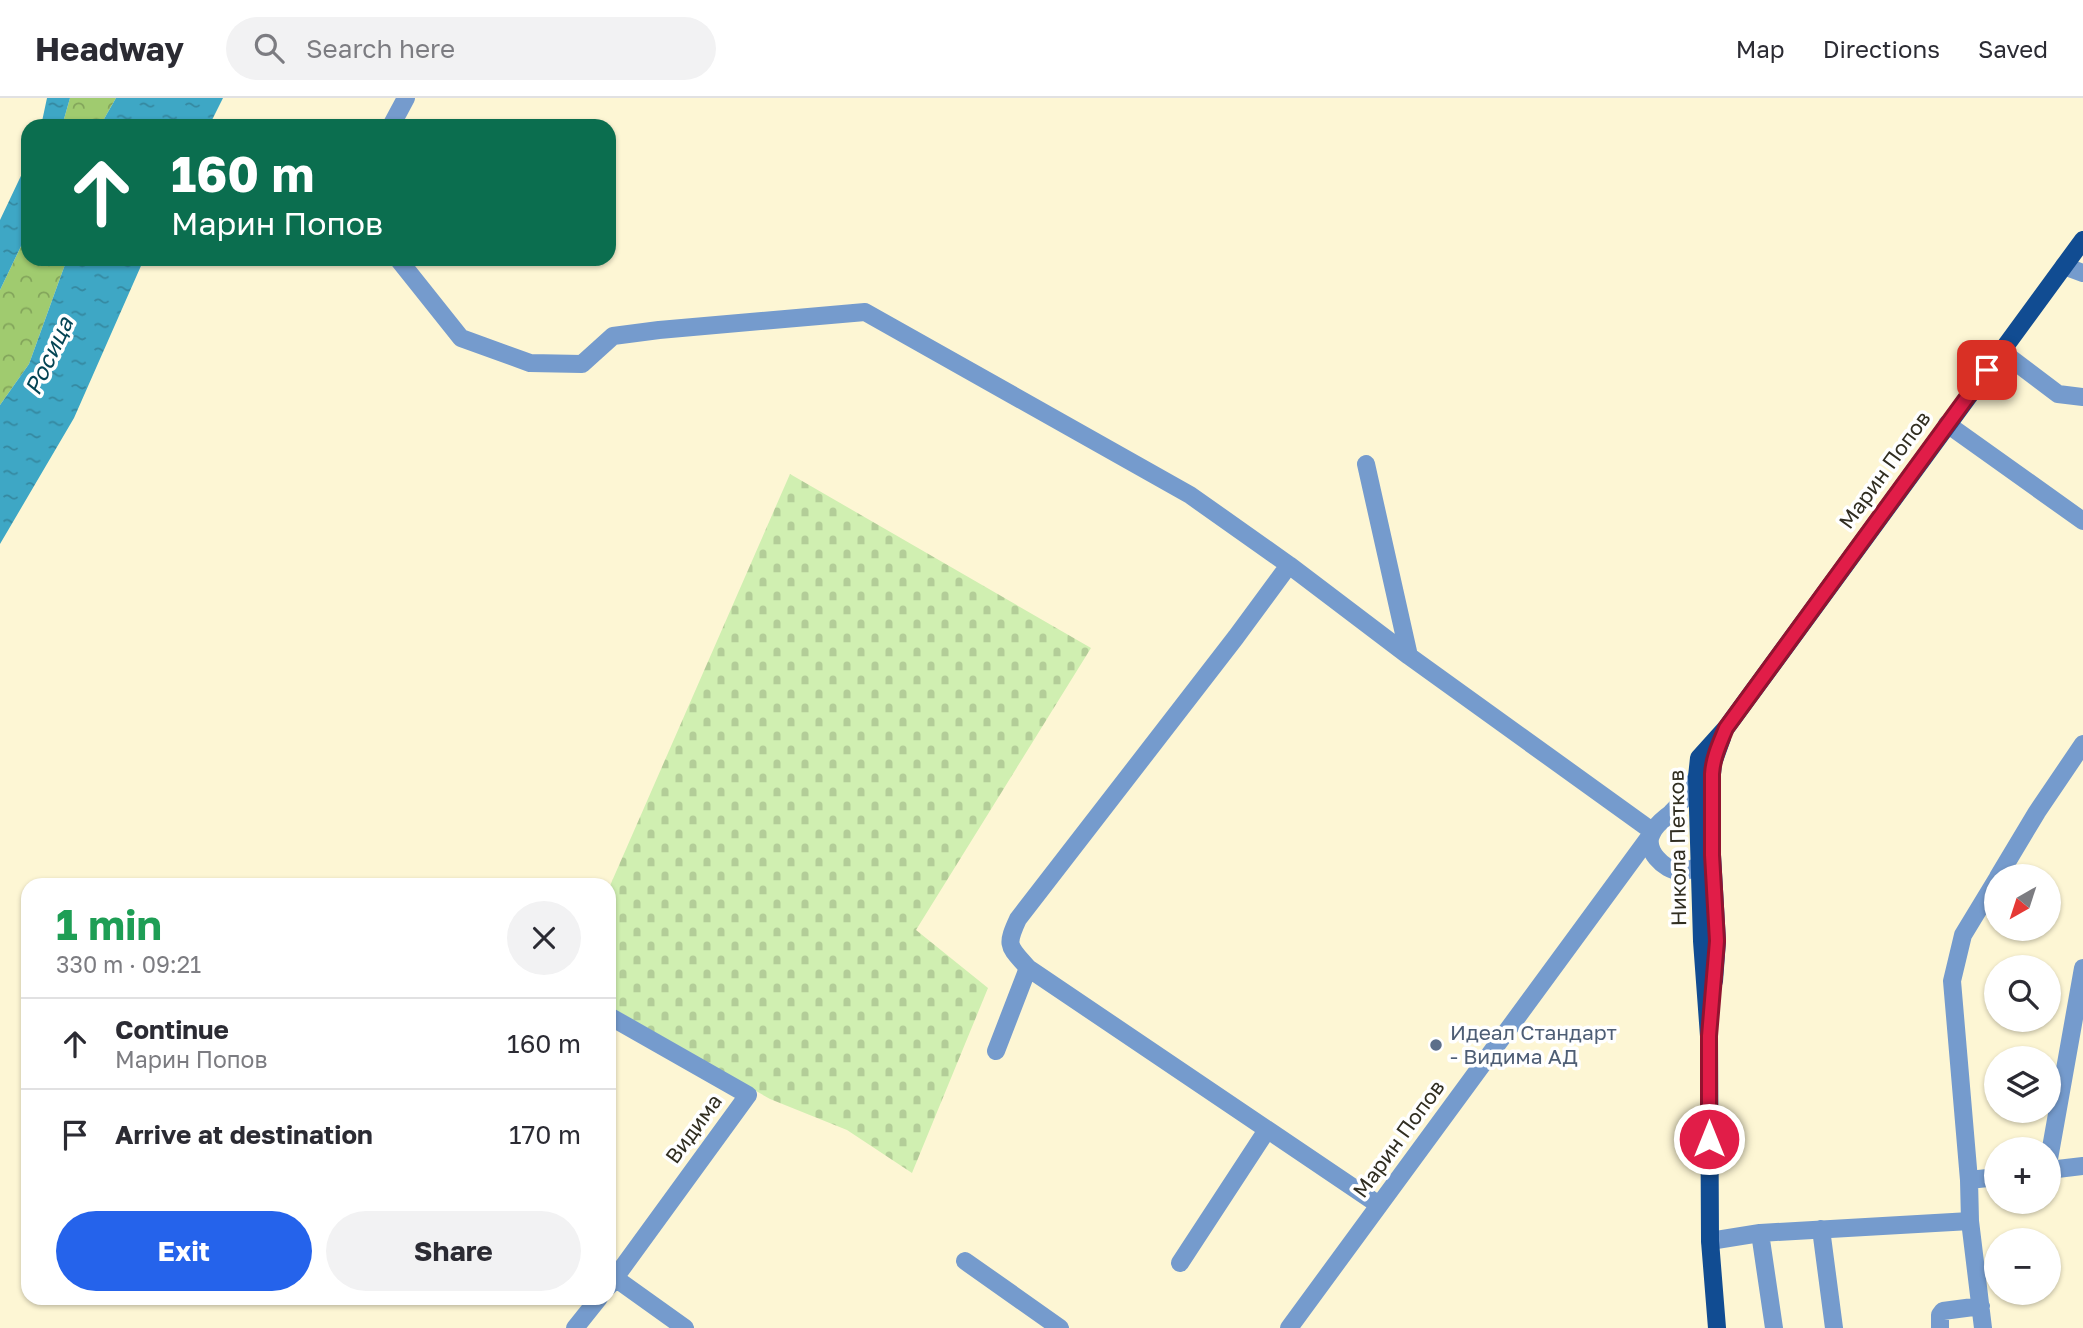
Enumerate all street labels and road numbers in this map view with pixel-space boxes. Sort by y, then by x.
street label: Марин Попов [1833,405,1936,533]
street label: Никола Петков [1663,770,1691,926]
street label: Марин Попов [1347,1074,1450,1202]
street label: Видима [659,1089,727,1168]

